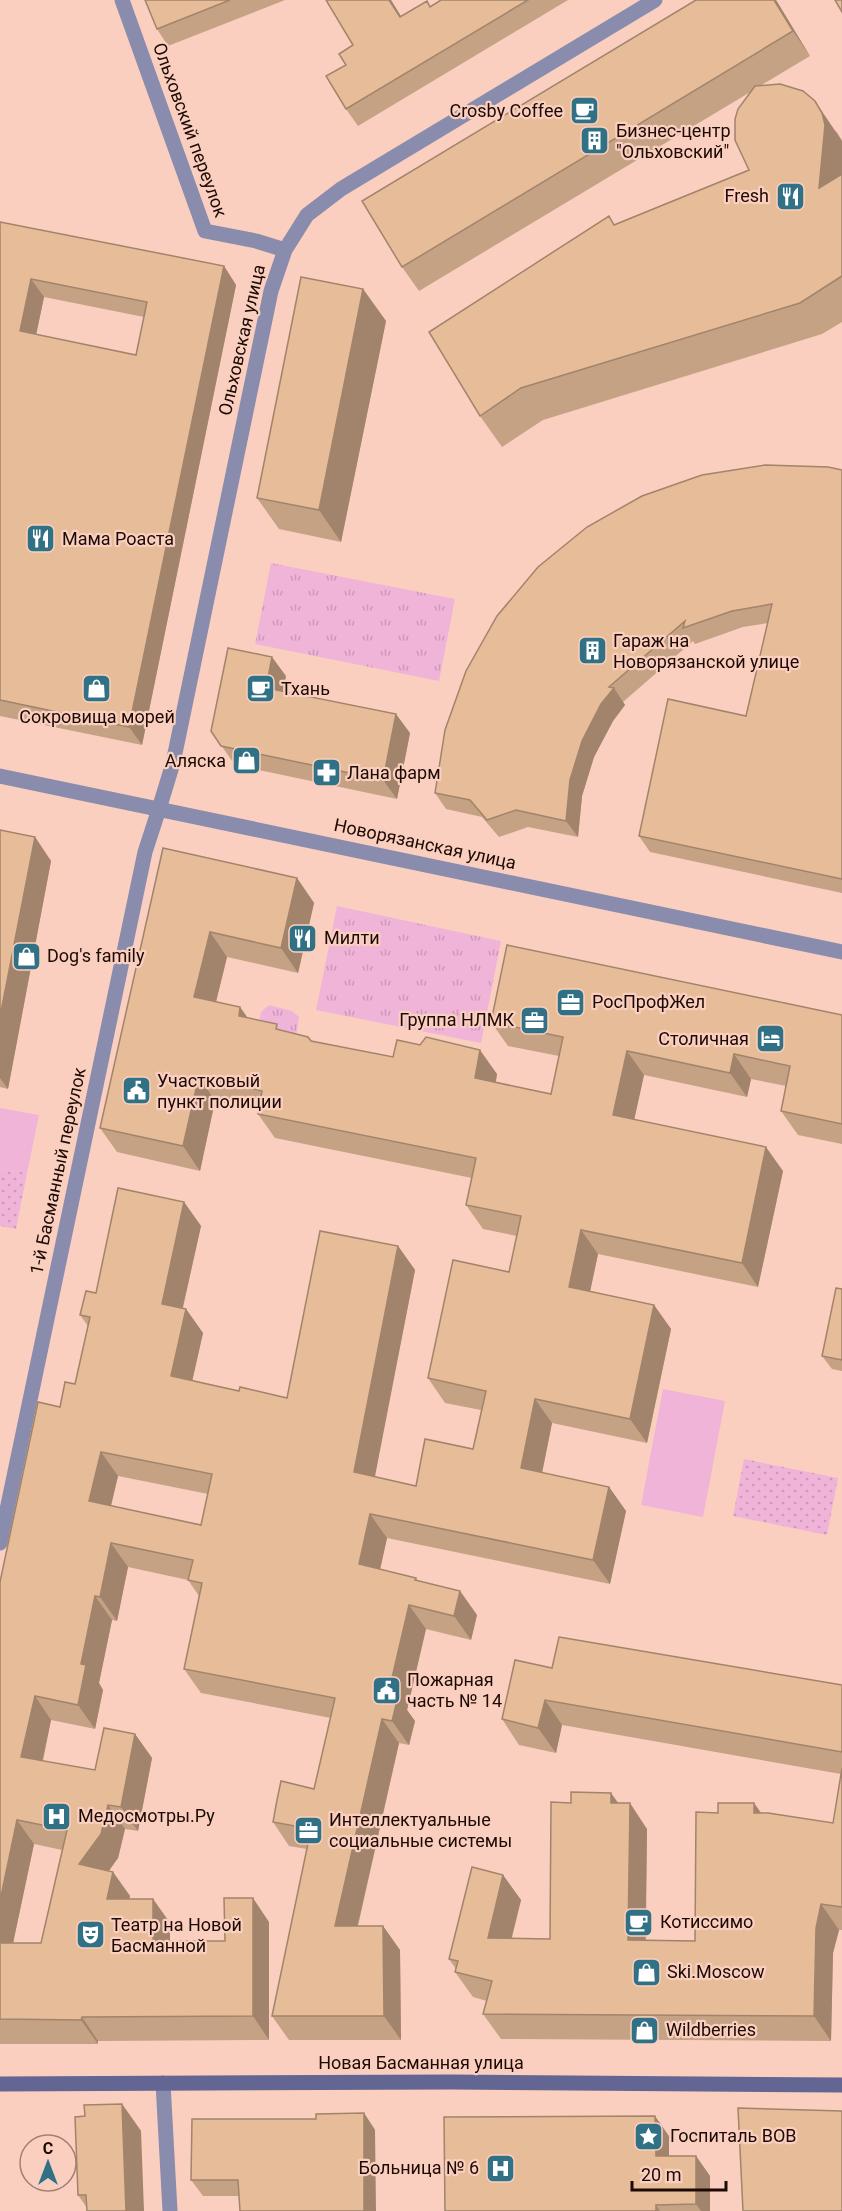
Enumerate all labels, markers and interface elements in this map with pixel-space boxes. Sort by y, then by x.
street label: Ольховский переулок [149,40,232,220]
cafe icon: Crosby Coffee [568,95,600,127]
place label: Crosby Coffee [449,100,563,121]
place label: Бизнес-центр "Ольховский" [616,120,731,162]
building icon: Бизнес-центр "Ольховский" [579,125,611,157]
restaurant icon: Fresh [774,180,806,212]
place label: Fresh [725,185,769,206]
street label: Ольховская улица [214,262,269,418]
restaurant icon: Мама Роаста [25,523,57,555]
place label: Мама Роаста [62,528,174,549]
place label: Гараж на Новорязанской улице [613,630,799,672]
building icon: Гараж на Новорязанской улице [576,635,608,667]
shop icon: Сокровища морей [81,672,113,704]
cafe icon: Тхань [244,673,276,705]
place label: Тхань [281,678,330,699]
place label: Сокровища морей [19,706,175,727]
shop icon: Аляска [231,745,263,777]
place label: Аляска [165,750,226,771]
pharmacy icon: Лана фарм [310,757,342,789]
place label: Лана фарм [347,762,440,783]
street label: Новорязанская улица [332,814,518,873]
restaurant icon: Милти [287,922,319,954]
place label: Милти [324,927,380,948]
shop icon: Dog's family [10,940,42,972]
place label: Dog's family [47,945,145,966]
office icon: РосПрофЖел [555,986,587,1018]
place label: РосПрофЖел [592,991,705,1012]
office icon: Группа НЛМК [519,1004,551,1036]
place label: Группа НЛМК [399,1009,514,1030]
hotel icon: Столичная [754,1023,786,1055]
place label: Столичная [658,1028,749,1049]
street label: 1-й Басманный переулок [25,1065,90,1276]
place label: Участковый пункт полиции [157,1070,282,1112]
public building icon: Участковый пункт полиции [120,1075,152,1107]
place label: Пожарная часть № 14 [407,1669,502,1711]
public building icon: Пожарная часть № 14 [370,1674,402,1706]
hospital icon: Медосмотры.Ру [41,1800,73,1832]
place label: Медосмотры.Ру [78,1805,215,1826]
place label: Интеллектуальные социальные системы [329,1809,512,1851]
office icon: Интеллектуальные социальные системы [292,1814,324,1846]
cafe icon: Котиссимо [623,1906,655,1938]
place label: Котиссимо [660,1911,753,1932]
place label: Театр на Новой Басманной [111,1914,242,1956]
theatre icon: Театр на Новой Басманной [74,1919,106,1951]
shop icon: Ski.Moscow [630,1956,662,1988]
place label: Ski.Moscow [667,1961,765,1982]
shop icon: Wildberries [629,2014,661,2046]
place label: Wildberries [666,2019,756,2040]
street label: Новая Басманная улица [318,2052,524,2073]
place icon: Госпиталь ВОВ [633,2120,665,2152]
place label: Госпиталь ВОВ [670,2125,797,2146]
north arrow [18,2133,78,2193]
text: С [43,2139,53,2158]
hospital icon: Больница № 6 [484,2152,516,2184]
scale bar [632,2154,726,2192]
place label: Больница № 6 [359,2157,479,2178]
text: 20 m [641,2164,681,2185]

